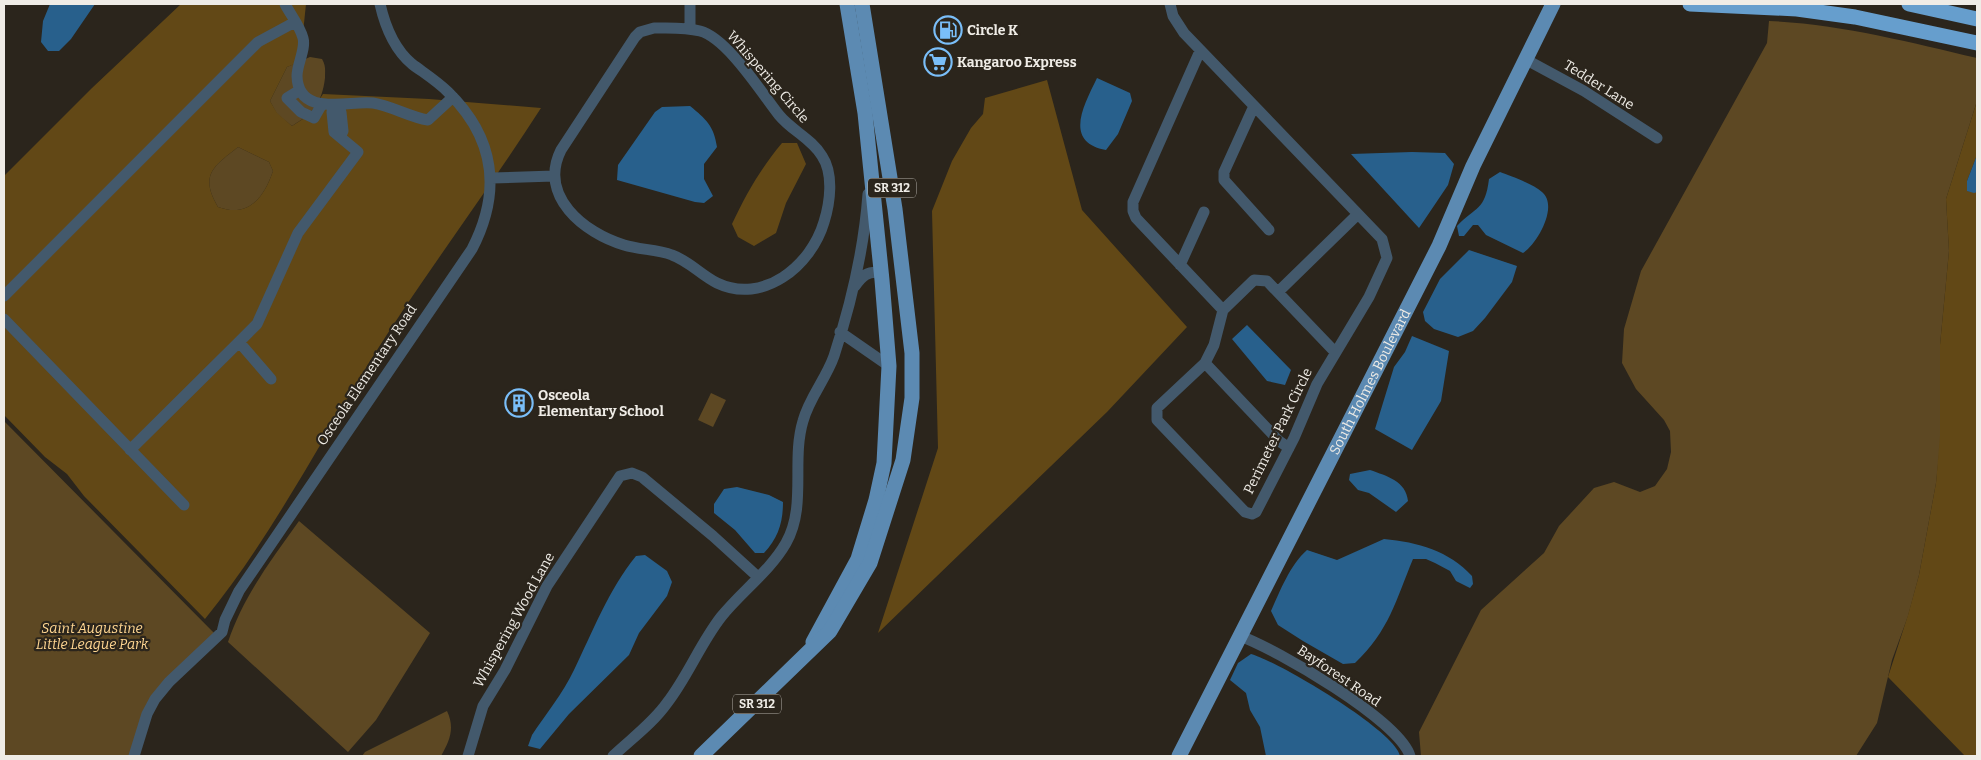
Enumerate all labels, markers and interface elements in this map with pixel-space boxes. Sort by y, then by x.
fuel station icon: Circle K [933,15,963,45]
place label: Circle K [967,22,1018,39]
street label: Whispering Circle [723,27,813,127]
supermarket icon: Kangaroo Express [923,47,953,77]
place label: Kangaroo Express [957,54,1077,71]
street label: Tedder Lane [1561,57,1637,113]
road number: SR 312 [868,178,916,198]
street label: Osceola Elementary Road [313,301,421,449]
street label: South Holmes Boulevard [1326,306,1414,457]
street label: Perimeter Park Circle [1240,365,1316,497]
place label: Osceola Elementary School [538,387,664,420]
building icon: Osceola Elementary School [504,388,534,418]
street label: Whispering Wood Lane [470,550,558,690]
park label: Saint Augustine Little League Park [36,620,149,653]
street label: Bayforest Road [1294,642,1384,710]
road number: SR 312 [733,694,781,714]

